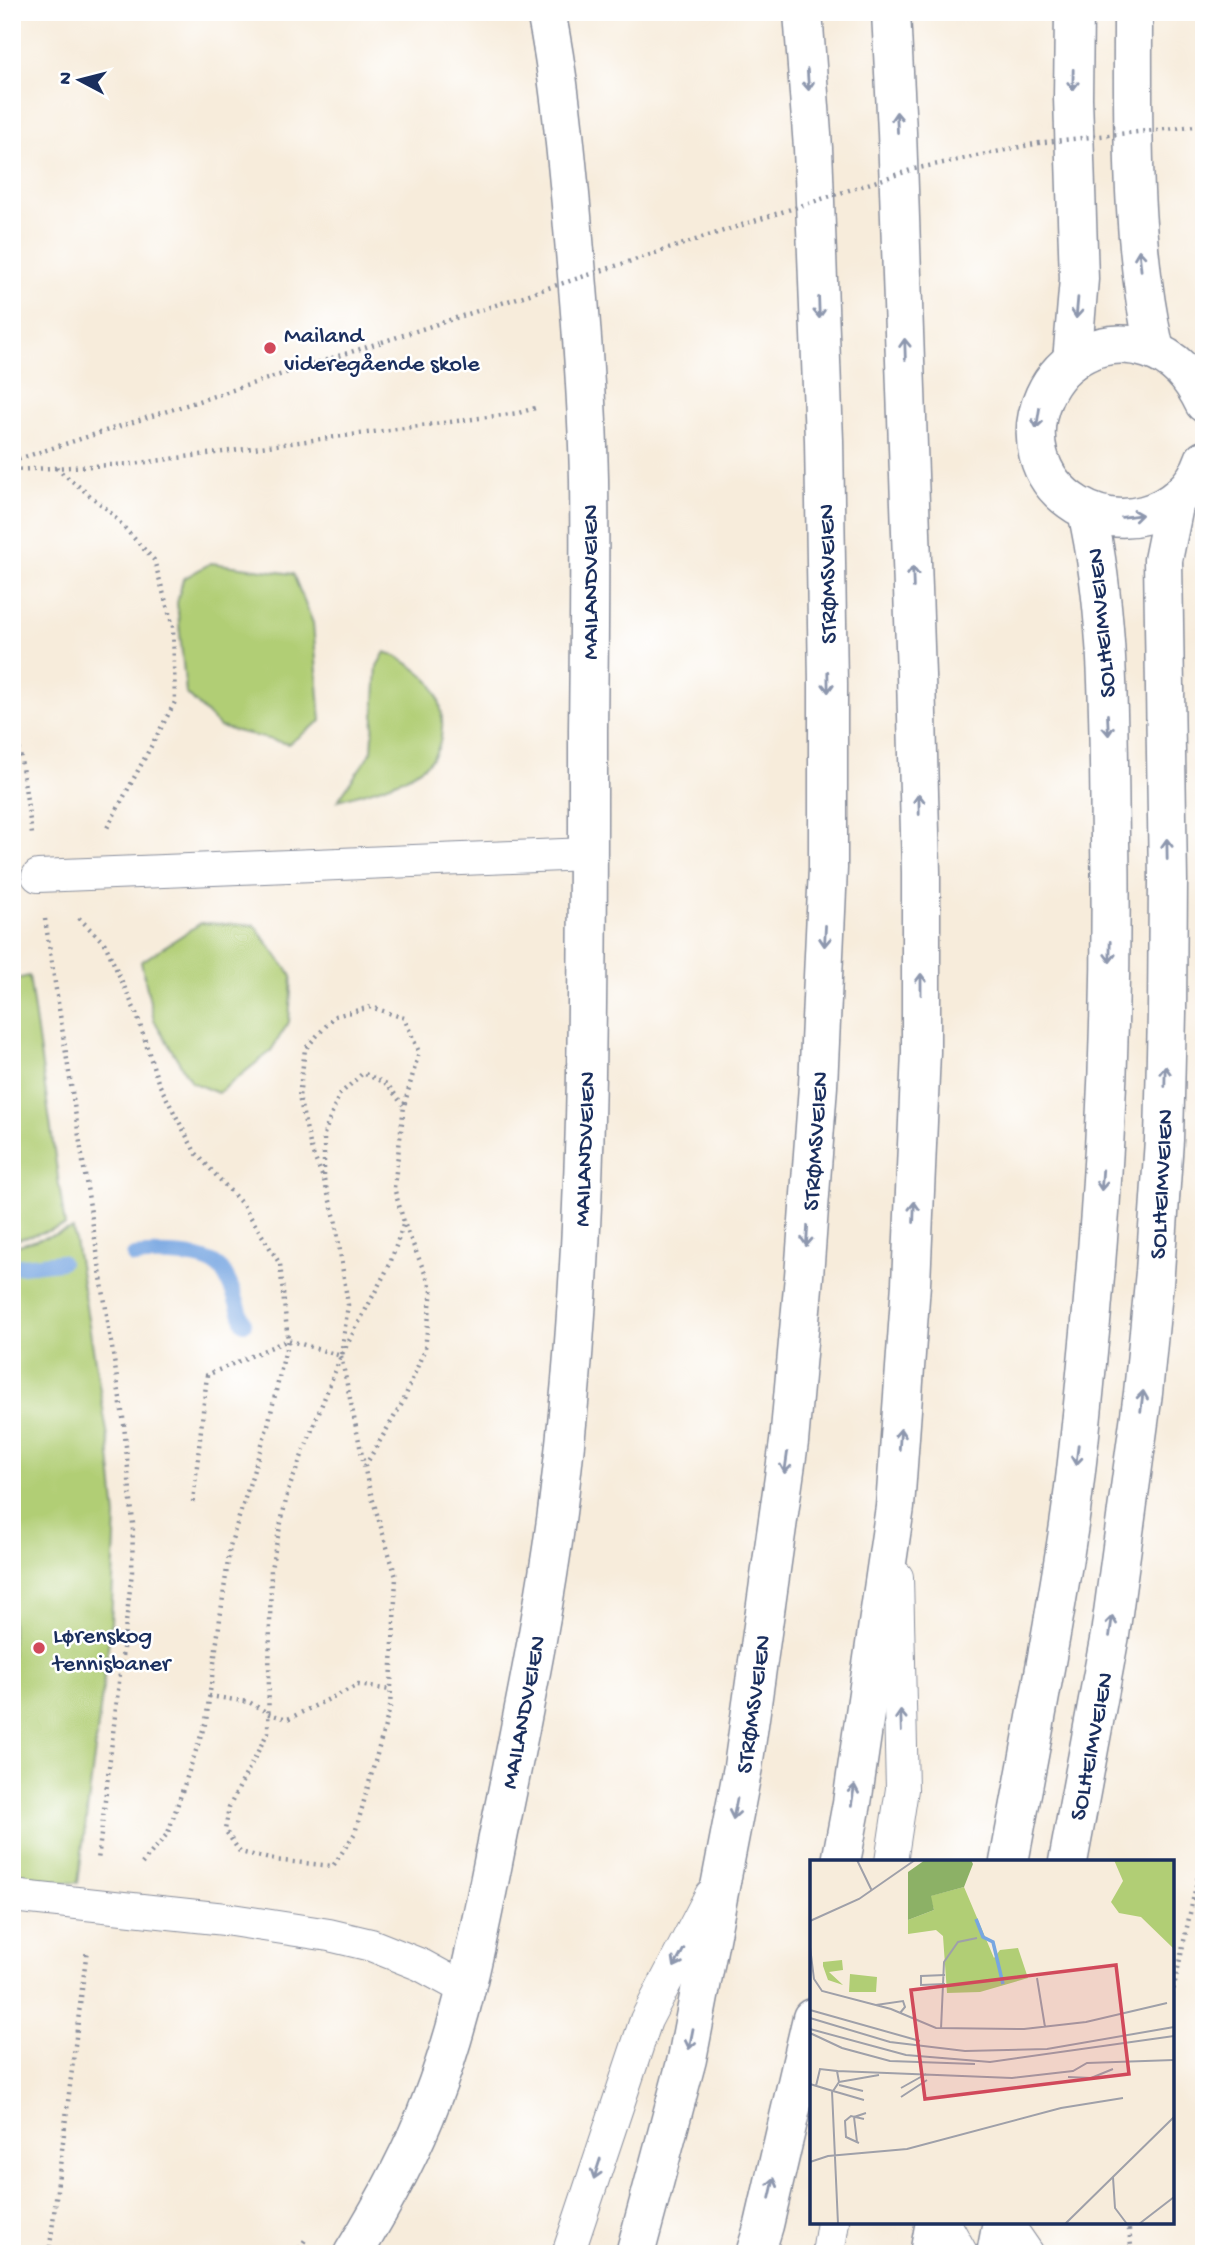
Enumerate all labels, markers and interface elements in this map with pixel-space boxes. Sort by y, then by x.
north arrow [46,46,116,116]
one-way arrow [802,69,815,91]
one-way arrow [1067,69,1080,92]
text: N [54,71,79,86]
one-way arrow [890,111,903,134]
one-way arrow [1133,249,1146,272]
one-way arrow [812,296,825,319]
one-way arrow [1070,296,1083,319]
place label: Mailand videregående skole [284,323,480,380]
one-way arrow [899,338,912,361]
marker: Mailand videregående skole [262,340,278,356]
one-way arrow [1031,406,1044,429]
street label: MAILANDVEIEN [578,504,607,660]
street label: STRØMSVEIEN [814,504,845,644]
one-way arrow [1120,510,1143,523]
street label: SOLHEIMVEIEN [1082,547,1124,699]
one-way arrow [906,565,919,588]
one-way arrow [821,670,834,693]
one-way arrow [1101,713,1114,736]
one-way arrow [912,793,926,816]
one-way arrow [1161,837,1174,860]
one-way arrow [818,924,831,947]
one-way arrow [1103,941,1117,964]
one-way arrow [914,973,928,996]
one-way arrow [1159,1065,1172,1088]
street label: STRØMSVEIEN [798,1070,837,1212]
street label: MAILANDVEIEN [569,1071,604,1227]
street label: SOLHEIMVEIEN [1145,1108,1182,1260]
one-way arrow [1095,1168,1108,1190]
one-way arrow [908,1201,921,1224]
one-way arrow [800,1225,813,1247]
one-way arrow [1135,1390,1148,1412]
one-way arrow [894,1428,907,1451]
one-way arrow [1070,1443,1083,1466]
one-way arrow [779,1451,792,1474]
one-way arrow [1105,1615,1118,1638]
place label: Lørenskog tennisbaner [51,1623,173,1680]
street label: STRØMSVEIEN [731,1633,780,1776]
street label: MAILANDVEIEN [496,1634,555,1792]
marker: Lørenskog tennisbaner [31,1640,47,1656]
street label: SOLHEIMVEIEN [1065,1670,1122,1823]
one-way arrow [894,1710,907,1733]
one-way arrow [847,1784,860,1806]
one-way arrow [728,1797,741,1820]
inset map [810,1860,1174,2224]
one-way arrow [671,1947,685,1967]
one-way arrow [683,2027,697,2050]
one-way arrow [589,2158,602,2180]
one-way arrow [766,2177,779,2200]

